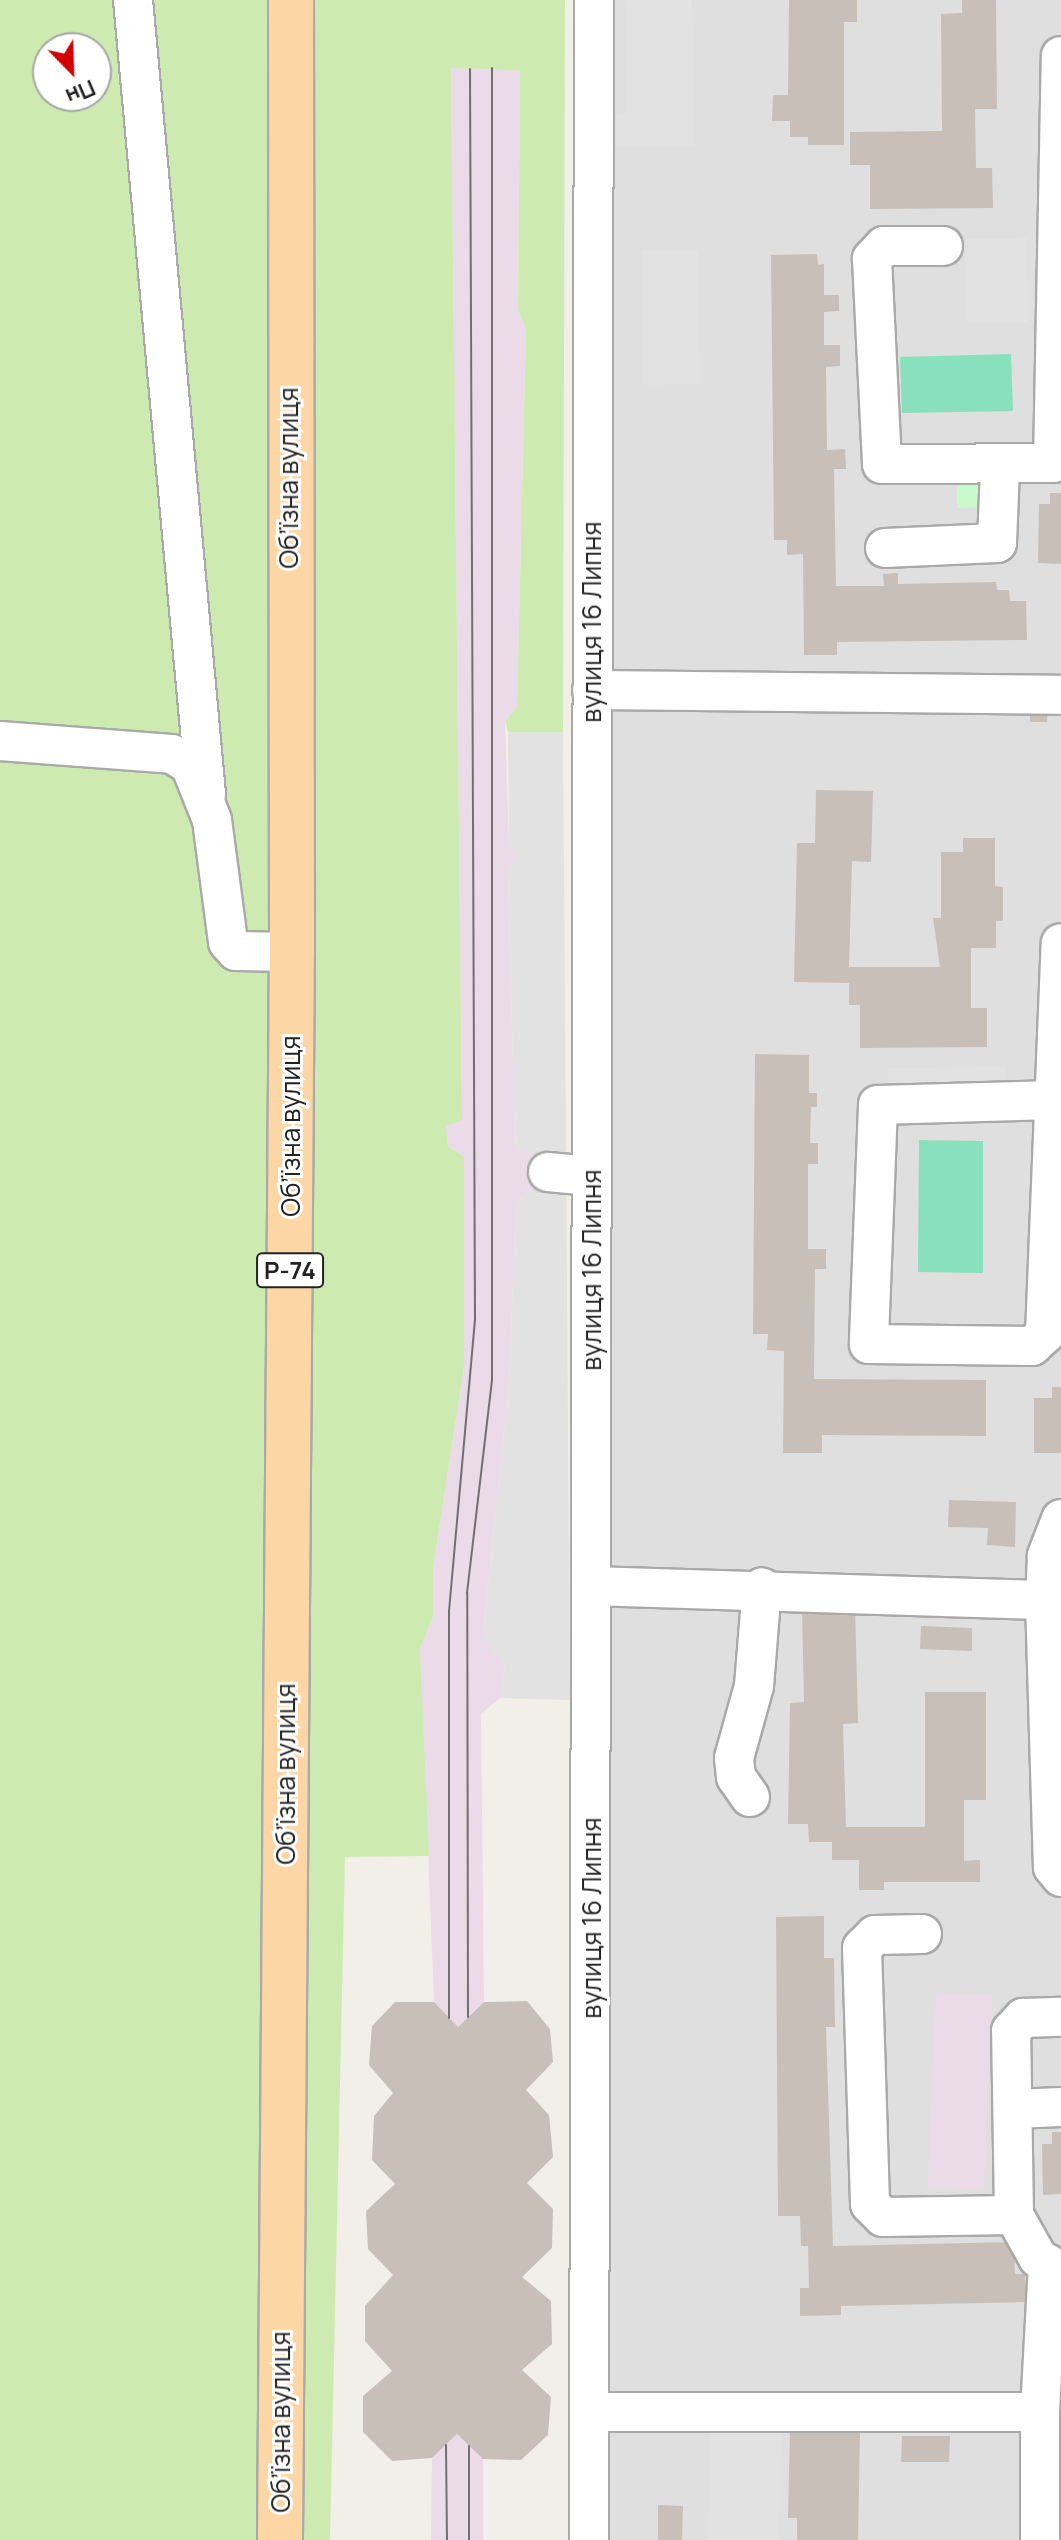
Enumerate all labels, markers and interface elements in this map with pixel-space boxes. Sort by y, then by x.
north arrow [32,32,112,112]
text: Пн [61,73,100,112]
street label: Обʼїзна вулиця [273,387,305,569]
street label: вулиця 16 Липня [576,521,608,723]
street label: Обʼїзна вулиця [275,1035,307,1217]
street label: вулиця 16 Липня [576,1169,608,1371]
road number: Р-74 [256,1250,324,1290]
street label: Обʼїзна вулиця [270,1683,302,1865]
street label: вулиця 16 Липня [576,1817,608,2019]
street label: Обʼїзна вулиця [265,2331,297,2513]

